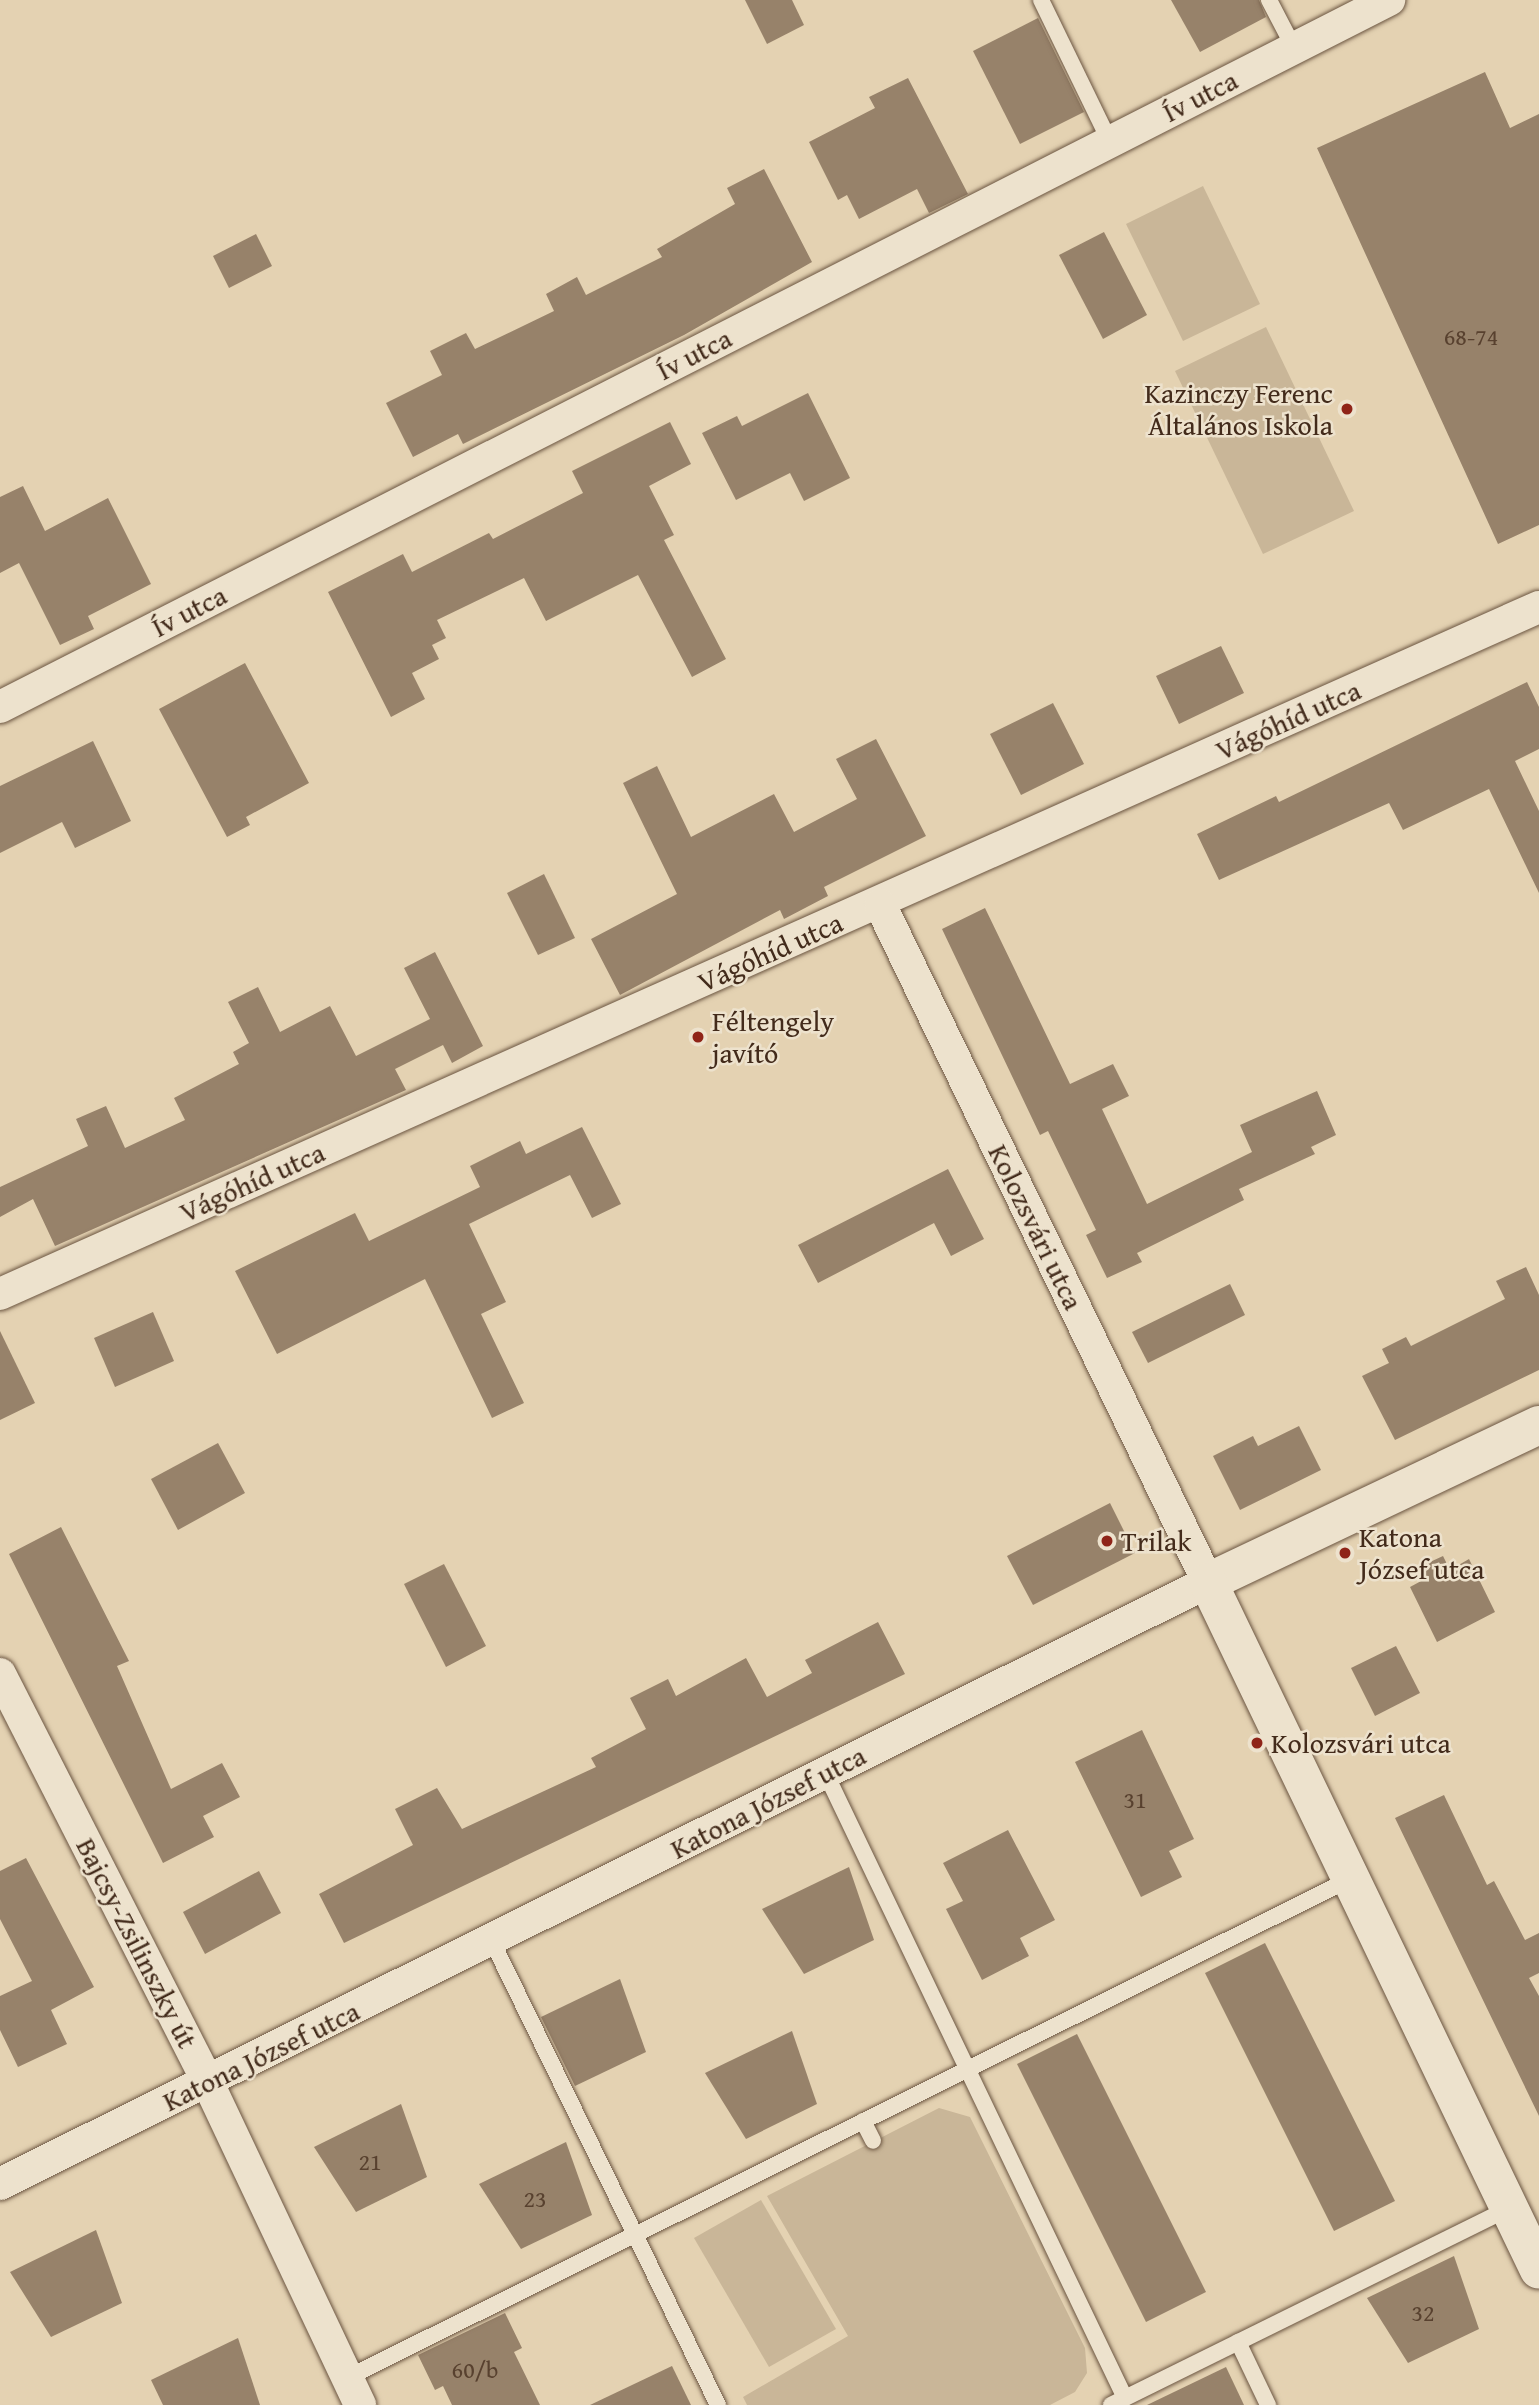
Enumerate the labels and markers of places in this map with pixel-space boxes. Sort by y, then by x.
place label: Kazinczy Ferenc Általános Iskola [1144,376,1333,442]
marker: Kazinczy Ferenc Általános Iskola [1339,401,1355,417]
place label: Féltengely javító [712,1004,834,1070]
marker: Féltengely javító [690,1029,706,1045]
place label: Katona József utca [1359,1520,1484,1586]
place label: Trilak [1121,1524,1191,1558]
marker: Trilak [1099,1533,1115,1549]
marker: Katona József utca [1337,1545,1353,1561]
place label: Kolozsvári utca [1271,1726,1451,1760]
marker: Kolozsvári utca [1249,1735,1265,1751]

